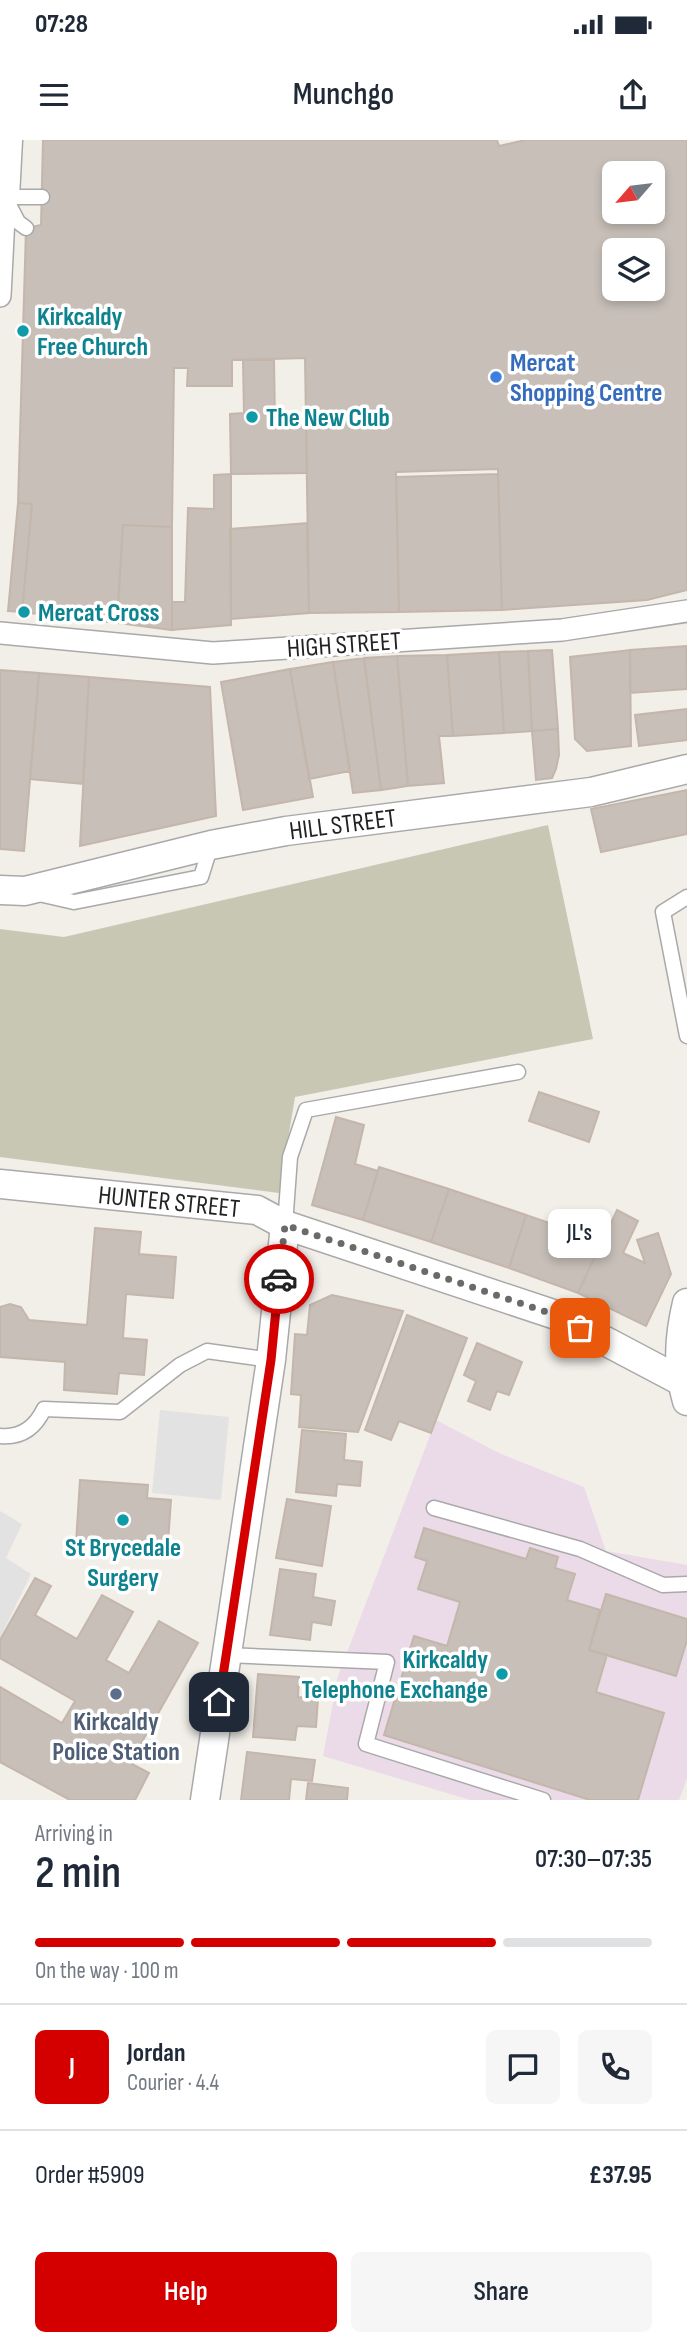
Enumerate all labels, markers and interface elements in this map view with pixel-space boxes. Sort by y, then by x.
text: 07:28 [35,9,88,40]
text: Munchgo [293,75,394,114]
icon: menu [35,76,73,114]
icon: share [614,76,652,114]
north arrow [602,161,665,224]
map controls [602,161,665,301]
button: layers [602,238,665,301]
place label: Kirkcaldy Free Church [37,302,148,363]
marker: Kirkcaldy Free Church [15,323,31,339]
place label: Mercat Shopping Centre [510,348,662,409]
marker: Mercat Shopping Centre [488,369,504,385]
place label: The New Club [266,403,390,434]
marker: The New Club [244,409,260,425]
place label: Mercat Cross [38,598,159,629]
marker: Mercat Cross [16,604,32,620]
street label: HIGH STREET [286,626,402,665]
street label: HILL STREET [288,803,398,847]
street label: HUNTER STREET [97,1180,241,1225]
callout: JL's [548,1209,612,1258]
text: JL's [567,1219,592,1247]
courier [244,1244,314,1314]
icon: car [260,1260,298,1298]
pin [550,1298,610,1358]
icon: bag [561,1309,599,1347]
marker: St Brycedale Surgery [115,1512,131,1528]
place label: St Brycedale Surgery [65,1533,181,1594]
place label: Kirkcaldy Telephone Exchange [302,1645,488,1706]
marker: Kirkcaldy Telephone Exchange [494,1666,510,1682]
pin [189,1672,249,1732]
icon: home [200,1683,238,1721]
marker: Kirkcaldy Police Station [108,1686,124,1702]
place label: Kirkcaldy Police Station [52,1707,180,1768]
text: Arriving in [35,1820,113,1848]
text: 07:30–07:35 [535,1844,652,1875]
text: 2 min [35,1846,121,1901]
text: On the way · 100 m [35,1957,179,1985]
button: chat [486,2030,560,2104]
button: phone [578,2030,652,2104]
text: Jordan [127,2038,185,2069]
text: J [69,2052,75,2083]
text: Courier · 4.4 [127,2069,219,2097]
text: Order #5909 [35,2160,145,2191]
text: £37.95 [589,2160,652,2191]
button: Help [35,2252,337,2332]
button: Share [351,2252,652,2332]

